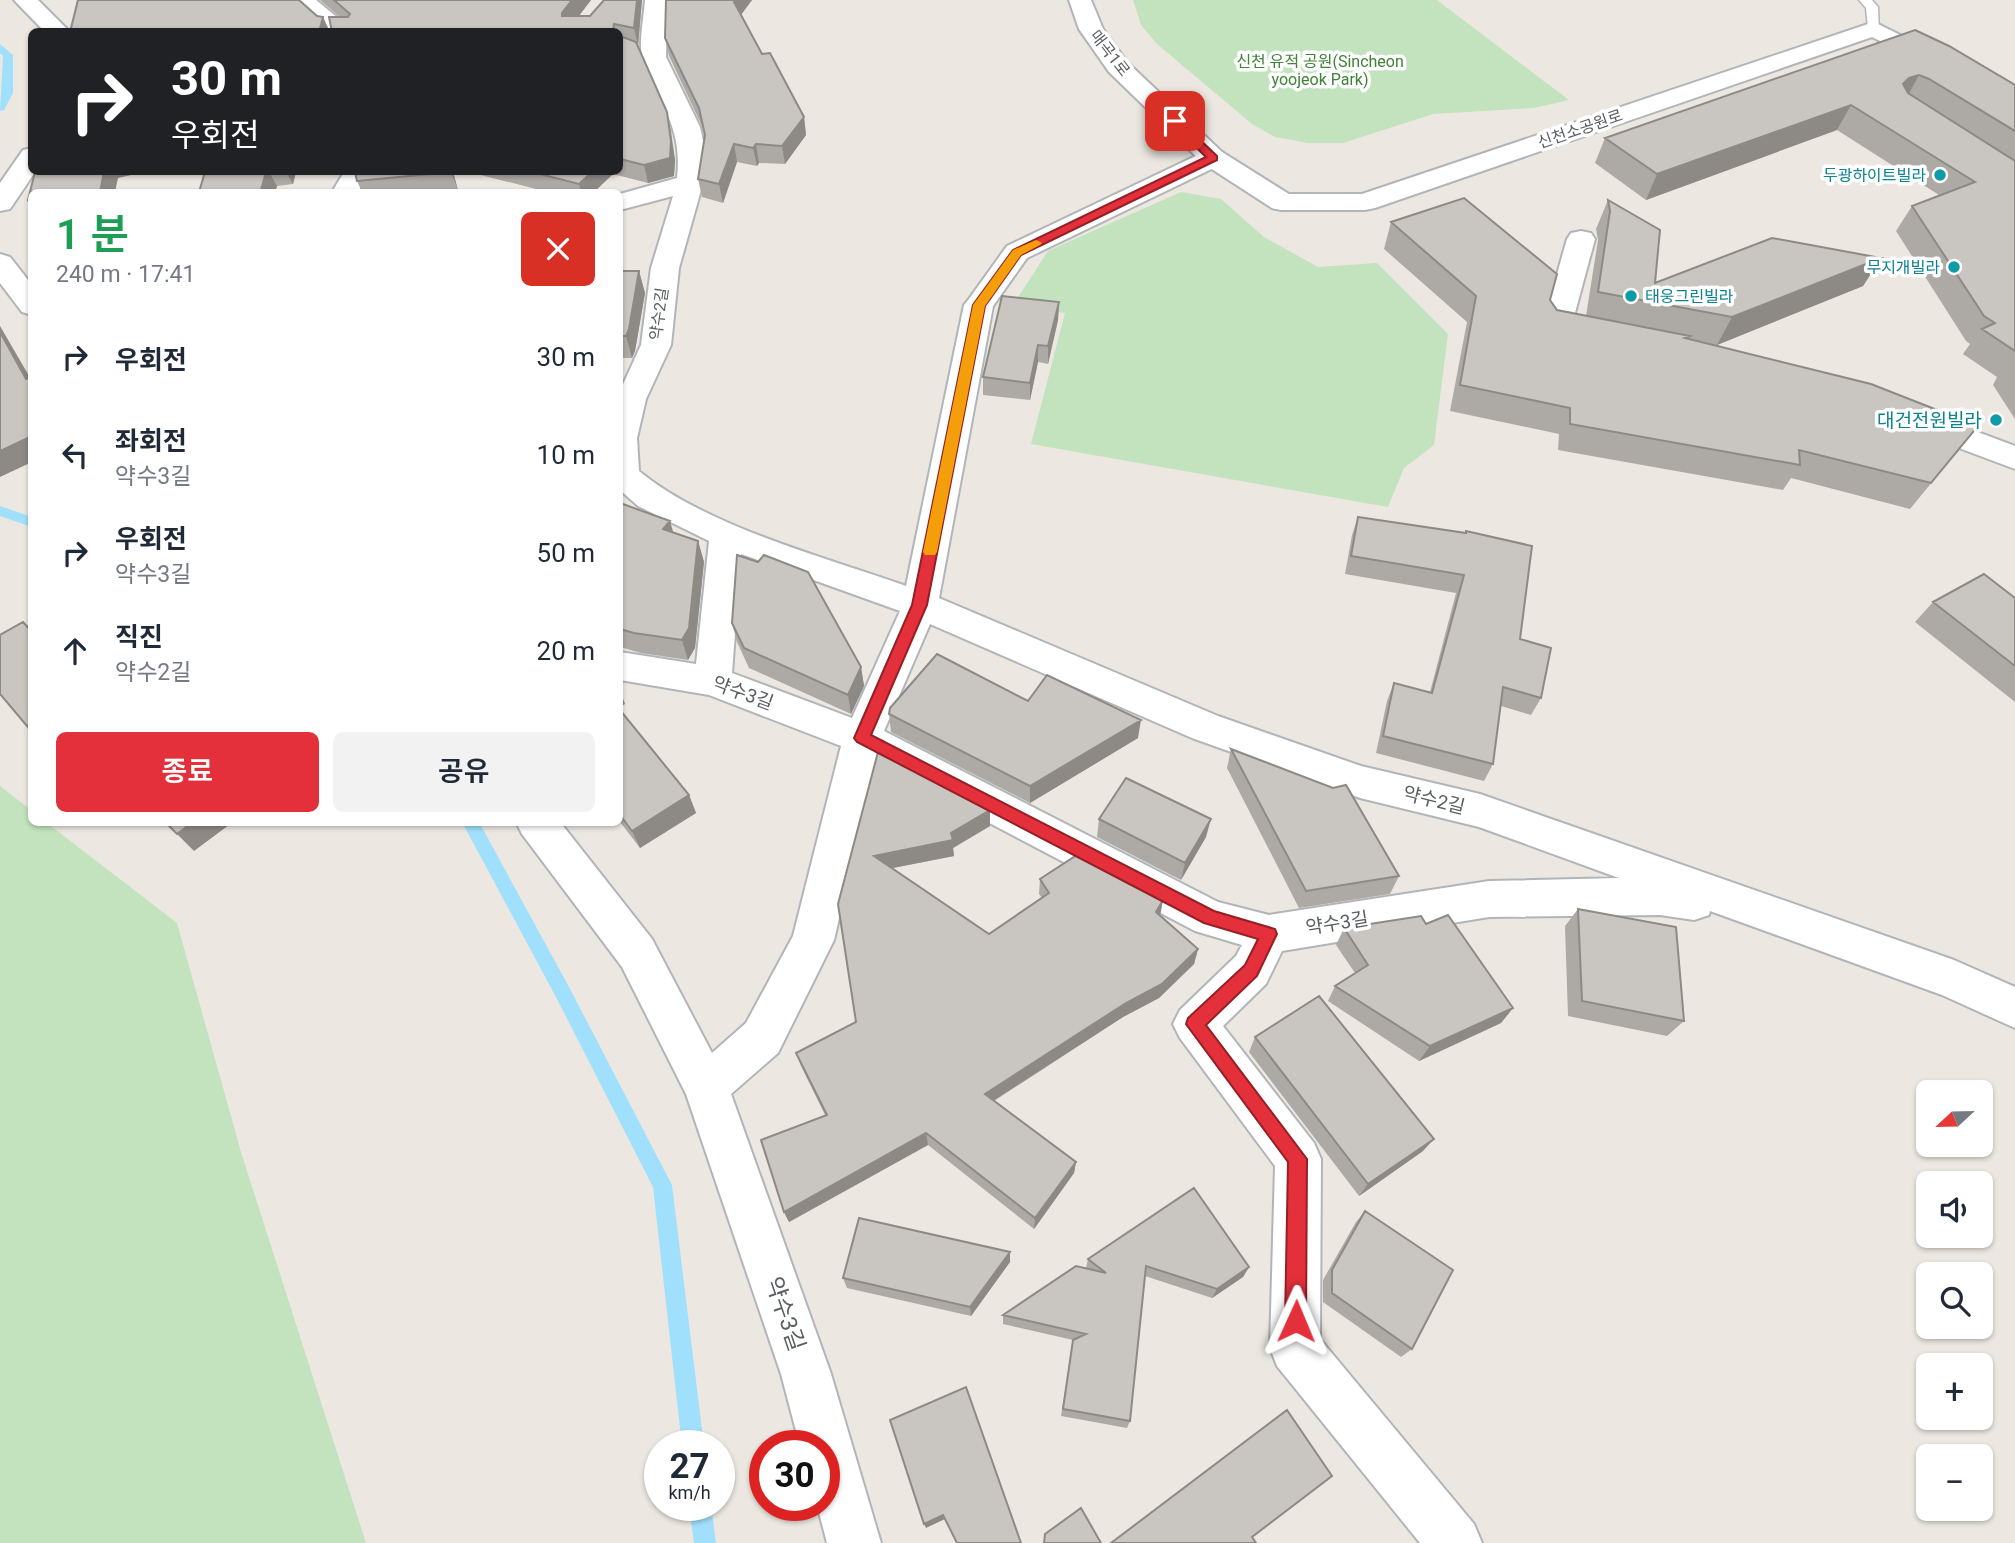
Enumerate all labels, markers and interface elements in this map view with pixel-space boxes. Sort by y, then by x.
street label: 매곡1로 [1086,26,1134,80]
text: 30 m [171,50,282,107]
park label: 신천 유적 공원(Sincheon yoojeok Park) [1236,52,1404,89]
icon: right [56,56,147,147]
pin [1145,91,1205,151]
icon: arrive [1156,102,1194,140]
street label: 신천소공원로 [1535,106,1625,152]
text: 우회전 [171,116,259,154]
place label: 두광하이트빌라 [1823,166,1926,185]
marker: 두광하이트빌라 [1932,167,1948,183]
text: 1 분 [56,210,129,259]
button: close [521,212,595,286]
place label: 무지개빌라 [1866,258,1940,277]
marker: 무지개빌라 [1946,259,1962,275]
text: 240 m · 17:41 [56,261,195,288]
street label: 약수2길 [646,286,672,342]
place label: 태웅그린빌라 [1645,287,1734,306]
marker: 태웅그린빌라 [1623,288,1639,304]
icon: right [56,338,94,376]
text: 30 m [537,342,595,372]
text: 우회전 [115,345,187,375]
place label: 대건전원빌라 [1877,409,1982,432]
marker: 대건전원빌라 [1988,412,2004,428]
text: 좌회전 [115,426,187,456]
icon: left [56,436,94,474]
text: 10 m [537,440,595,470]
text: 약수3길 [115,463,191,490]
text: 우회전 [115,524,187,554]
icon: right [56,534,94,572]
text: 50 m [537,538,595,568]
text: 약수3길 [115,561,191,588]
text: 직진 [115,622,163,652]
icon: ahead [56,632,94,670]
text: 20 m [537,636,595,666]
text: 약수2길 [115,659,191,686]
street label: 약수3길 [709,671,777,715]
button: 종료 [56,732,319,812]
button: 공유 [333,732,595,812]
street label: 약수2길 [1401,781,1467,819]
street label: 약수3길 [1304,907,1370,939]
north arrow [1916,1080,1993,1157]
map controls [1916,1080,1993,1521]
button: sound [1916,1171,1993,1248]
button: search [1916,1262,1993,1339]
street label: 약수3길 [760,1273,810,1355]
position arrow [1259,1284,1333,1358]
button: + [1916,1353,1993,1430]
speed limit sign: 30 [749,1430,840,1521]
button: − [1916,1444,1993,1521]
text: 27 [669,1446,710,1487]
text: km/h [668,1482,711,1503]

